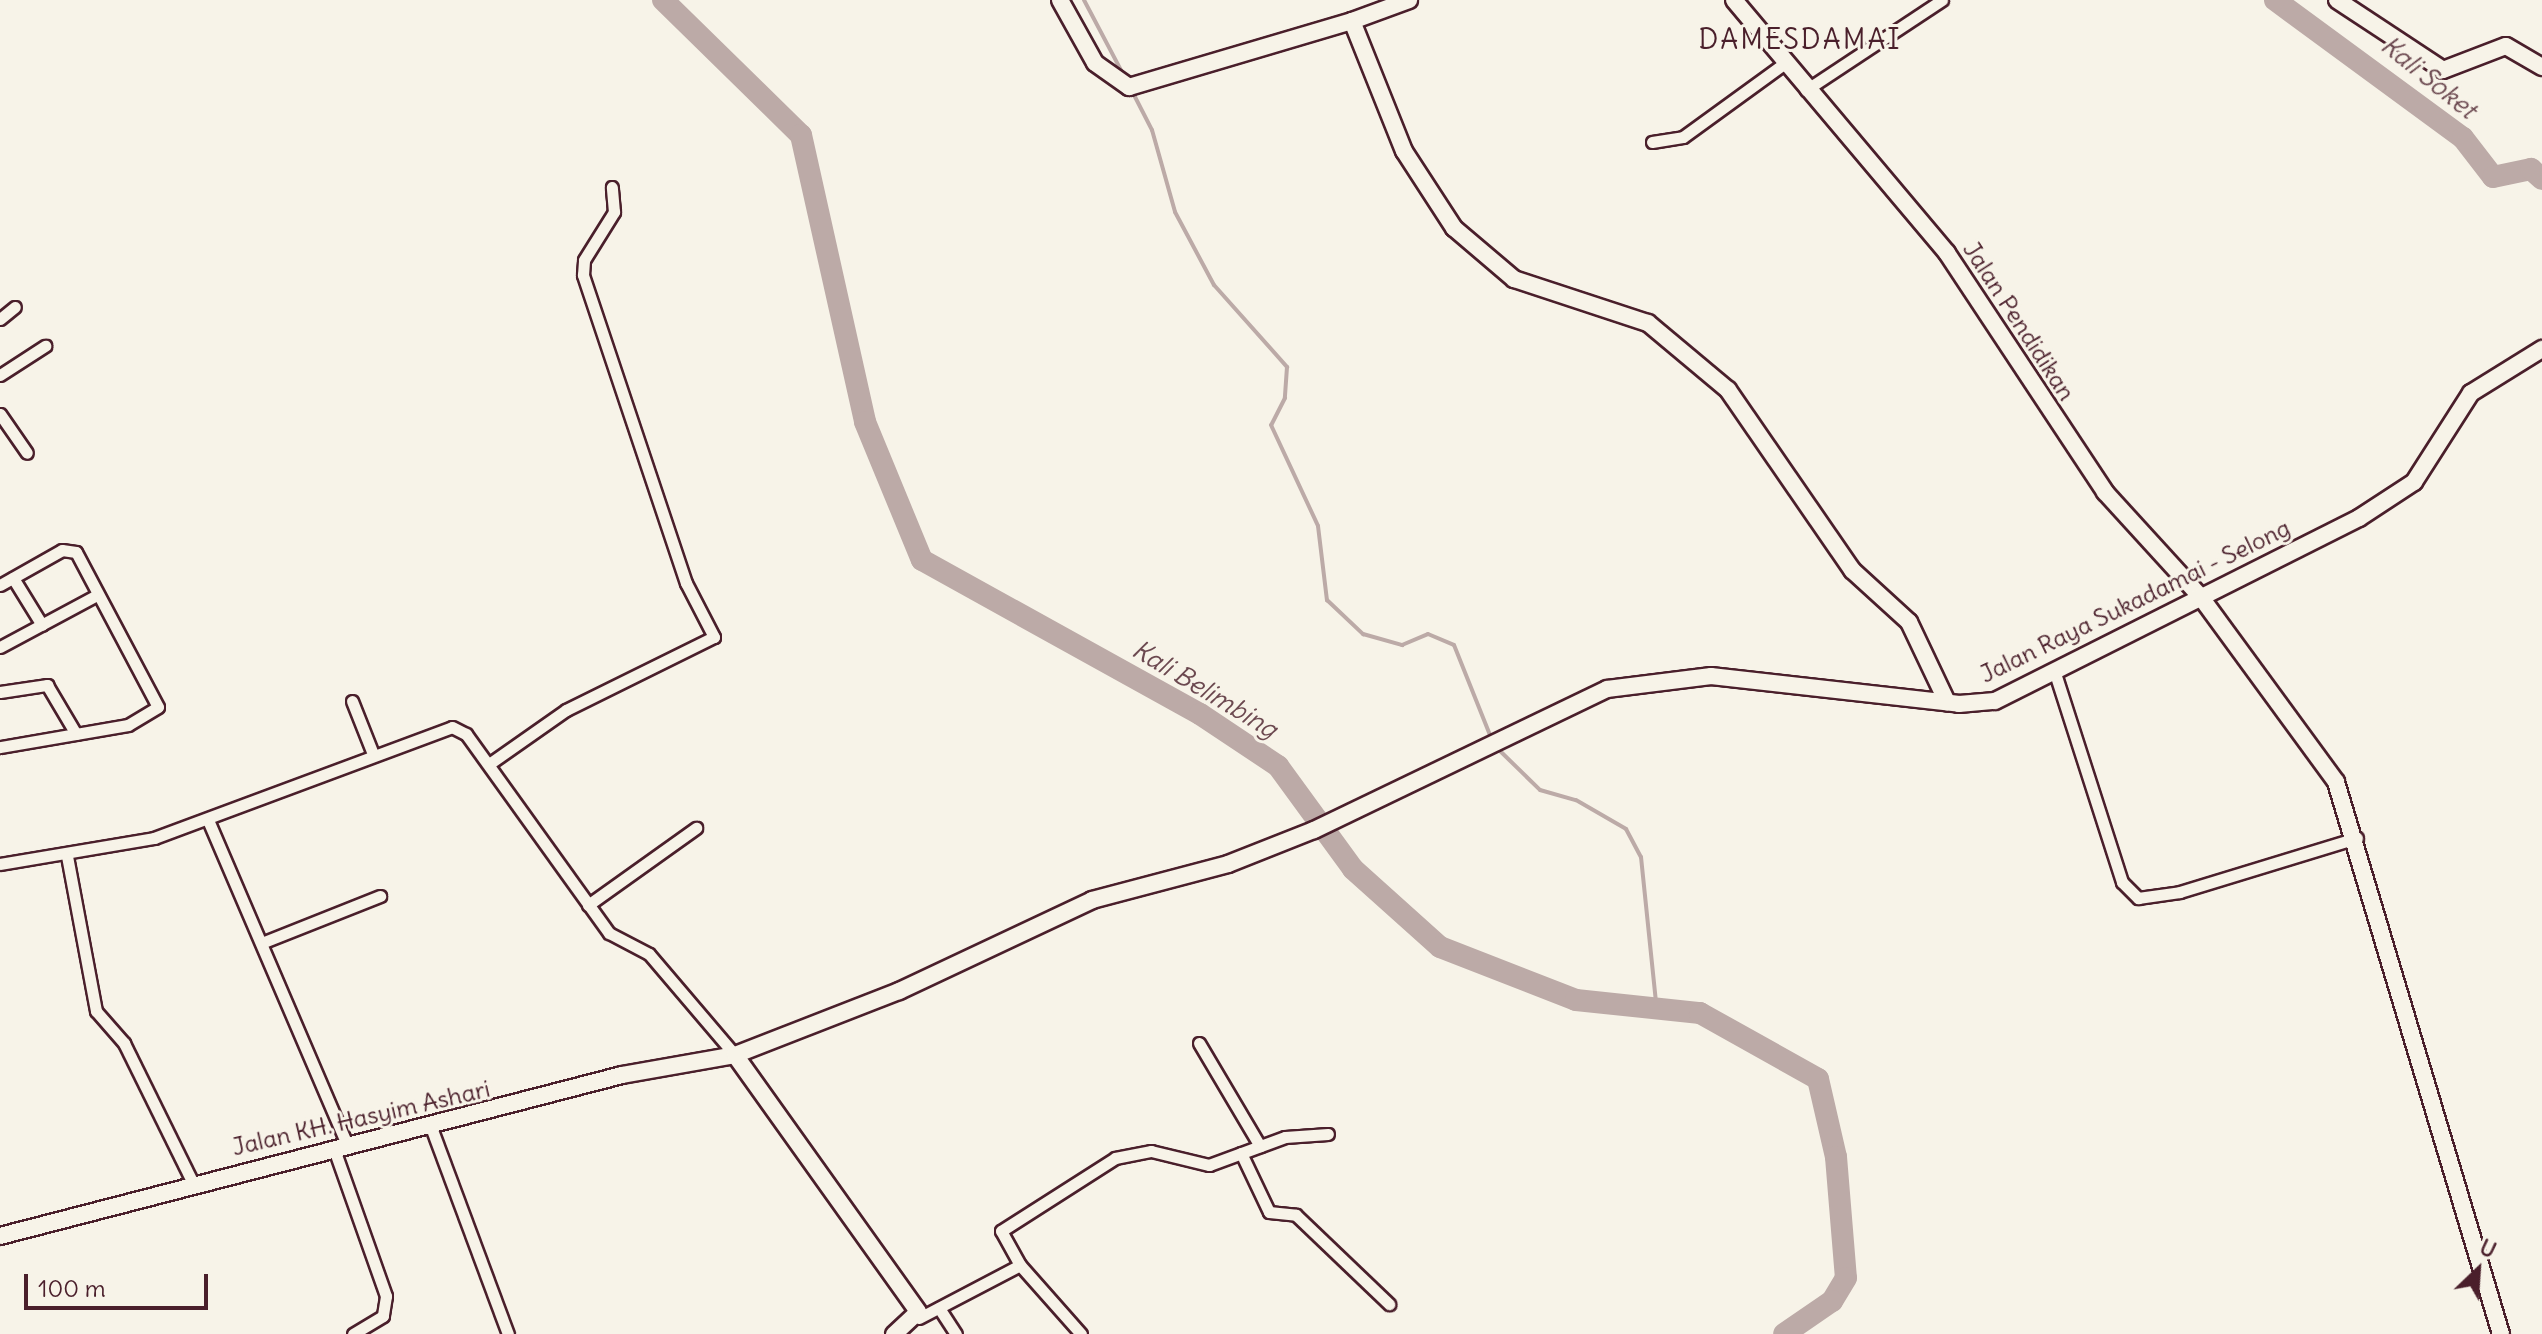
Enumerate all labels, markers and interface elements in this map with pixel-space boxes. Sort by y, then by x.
district label: DAMESDAMAI [1698,22,1902,56]
water label: Kali Soket [2375,29,2483,125]
street label: Jalan Pendidikan [1957,236,2081,406]
street label: Jalan Raya Sukadamai - Selong [1975,513,2295,689]
water label: Kali Belimbing [1127,633,1283,745]
street label: Jalan KH. Hasyim Ashari [229,1074,493,1162]
north arrow [2438,1230,2518,1310]
text: U [2475,1232,2501,1264]
scale bar [28,1258,212,1308]
text: 100 m [38,1273,106,1303]

